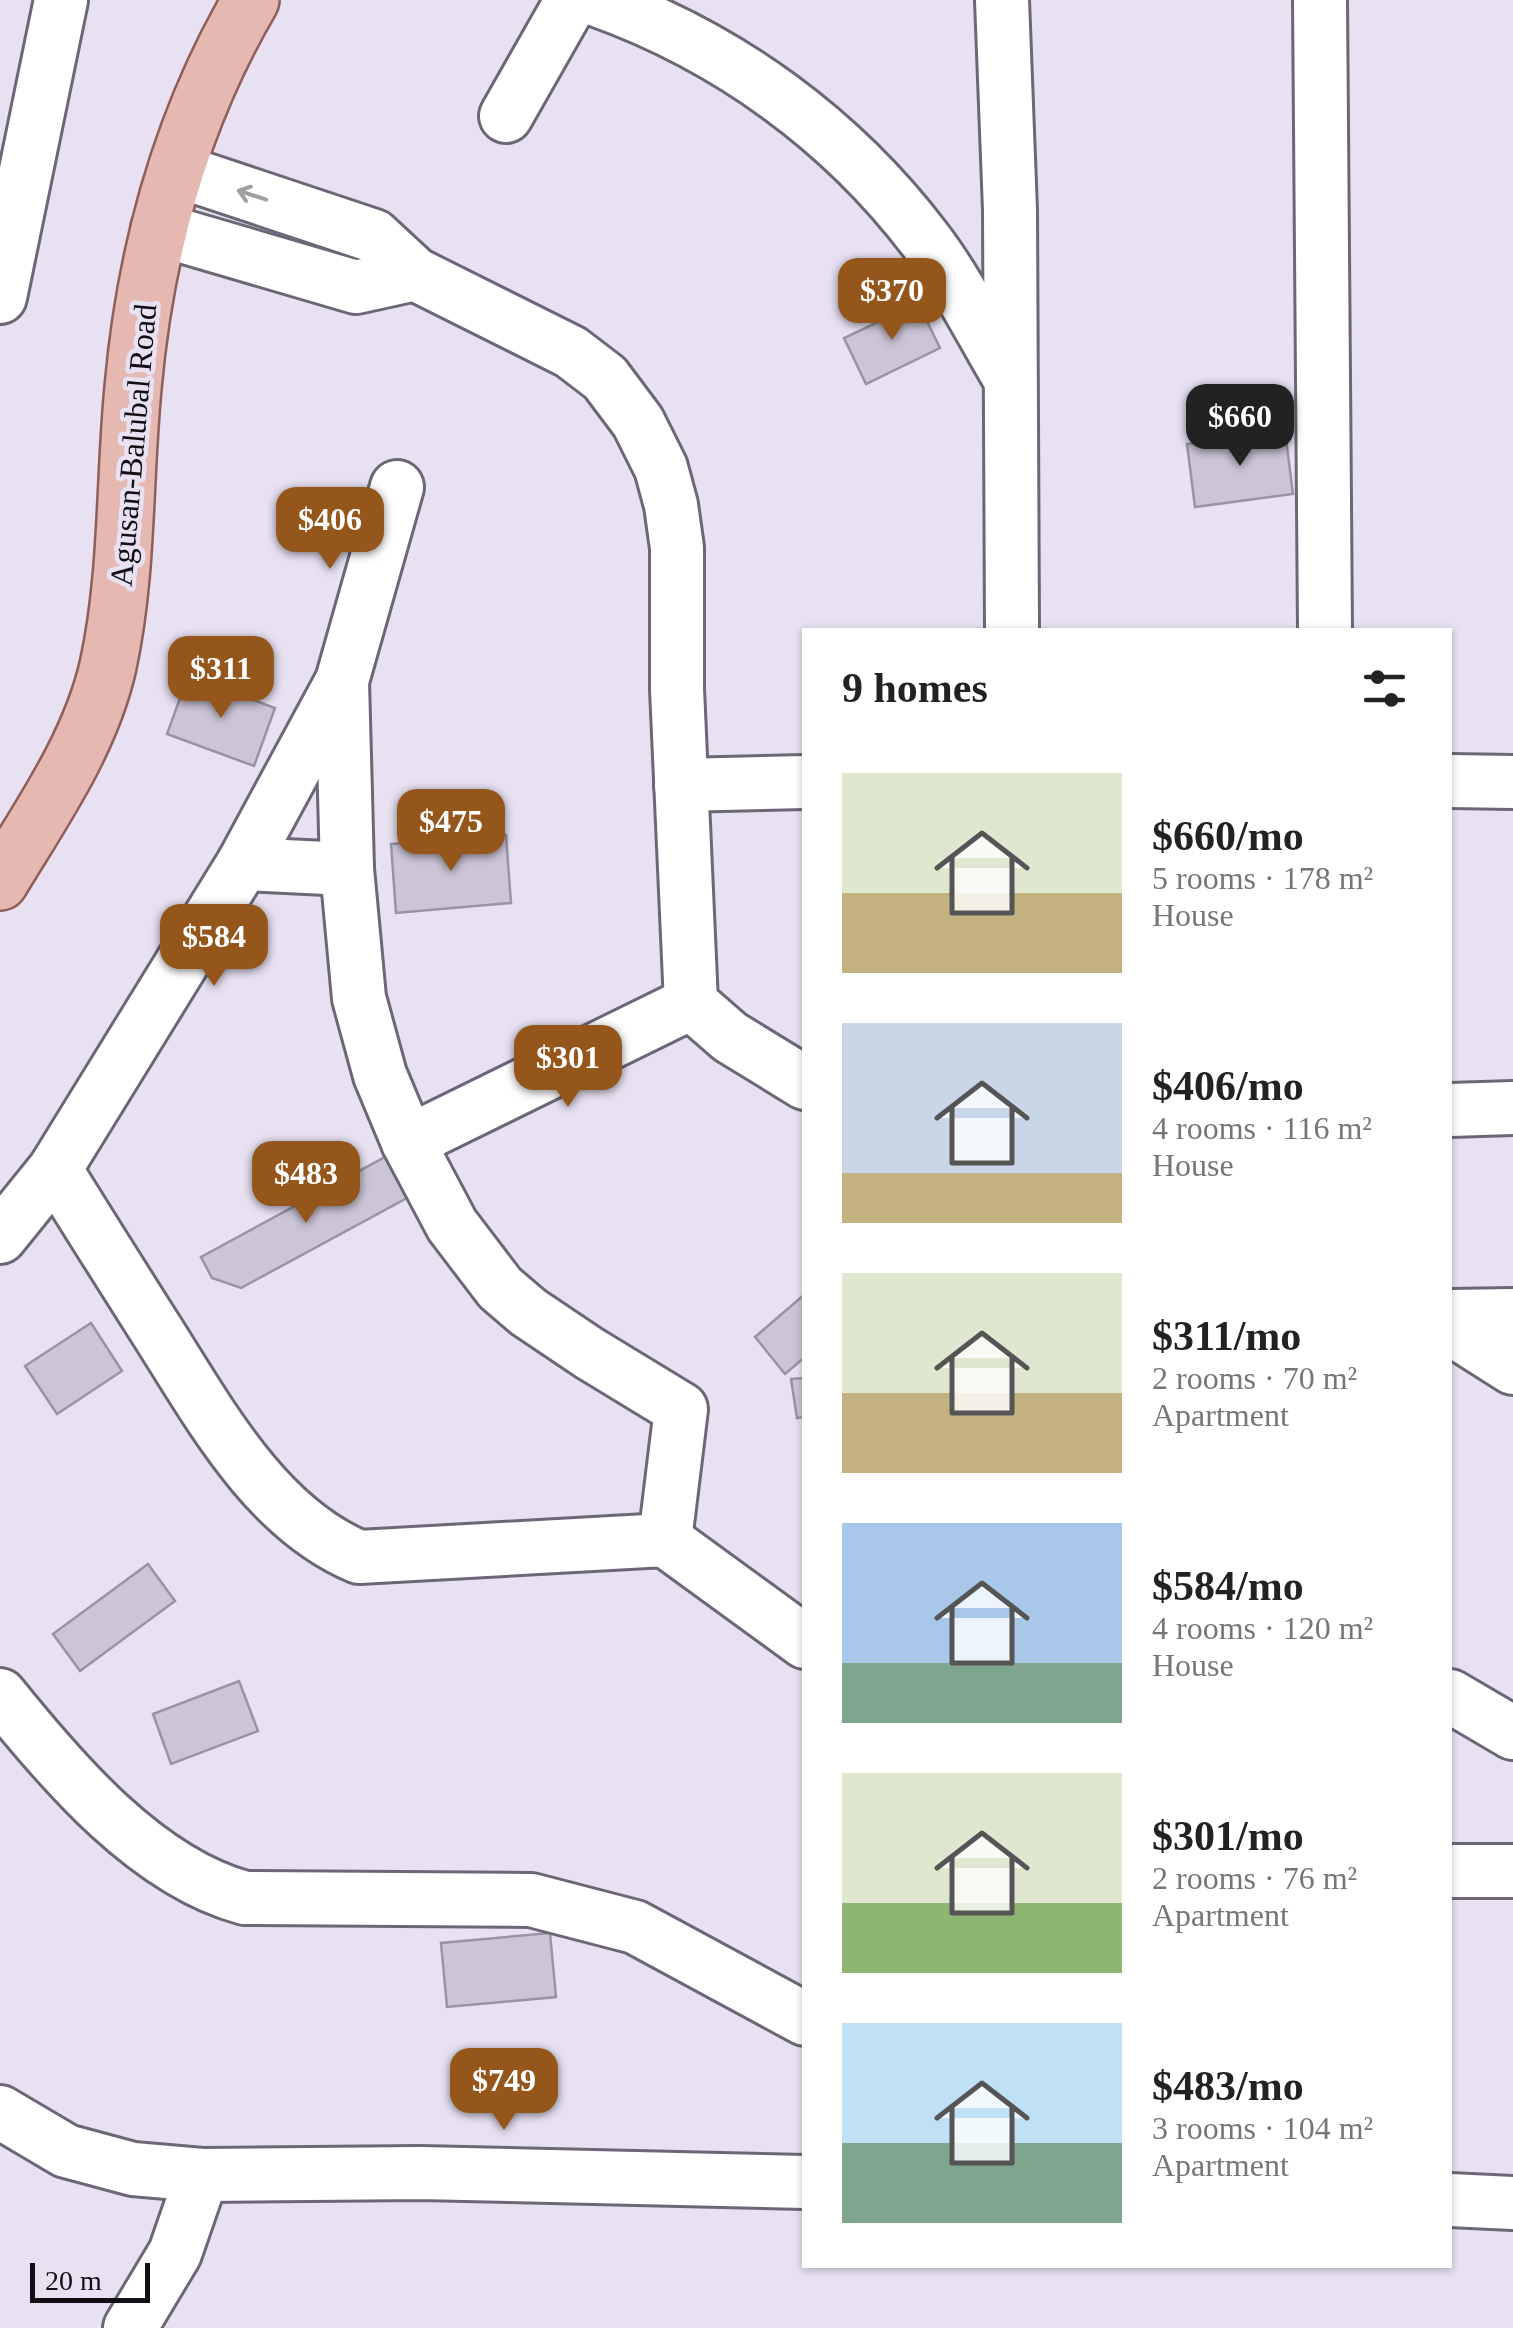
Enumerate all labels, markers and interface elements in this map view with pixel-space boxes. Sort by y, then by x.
one-way arrow [237,184,269,202]
pin: $370 [833,258,951,343]
text: $370 [860,272,924,308]
street label: Agusan-Balubal Road [103,302,163,588]
pin: $660 [1181,384,1299,469]
text: $660 [1208,398,1272,434]
pin: $406 [271,487,389,572]
text: $406 [298,501,362,537]
pin: $311 [162,636,280,721]
text: $311 [190,650,252,686]
icon: filters [1357,661,1412,716]
text: 9 homes [842,665,988,711]
pin: $475 [392,789,510,874]
text: $475 [419,803,483,839]
icon: home [922,813,1042,933]
text: $660/mo [1152,813,1304,859]
text: 5 rooms · 178 m² [1152,860,1373,896]
text: House [1152,897,1234,933]
pin: $584 [155,904,273,989]
text: $584 [182,918,246,954]
pin: $301 [509,1025,627,1110]
text: $301 [536,1039,600,1075]
icon: home [922,1063,1042,1183]
text: $406/mo [1152,1063,1304,1109]
text: 4 rooms · 116 m² [1152,1110,1372,1146]
pin: $483 [247,1141,365,1226]
text: House [1152,1147,1234,1183]
text: $483 [274,1155,338,1191]
icon: home [922,1313,1042,1433]
text: $311/mo [1152,1313,1301,1359]
text: 2 rooms · 70 m² [1152,1360,1357,1396]
text: Apartment [1152,1397,1289,1433]
icon: home [922,1563,1042,1683]
text: $584/mo [1152,1563,1304,1609]
text: 4 rooms · 120 m² [1152,1610,1373,1646]
text: House [1152,1647,1234,1683]
icon: home [922,1813,1042,1933]
text: $301/mo [1152,1813,1304,1859]
text: 2 rooms · 76 m² [1152,1860,1357,1896]
text: Apartment [1152,1897,1289,1933]
pin: $749 [445,2048,563,2133]
text: $749 [472,2062,536,2098]
icon: home [922,2063,1042,2183]
text: $483/mo [1152,2063,1304,2109]
text: 3 rooms · 104 m² [1152,2110,1373,2146]
text: Apartment [1152,2147,1289,2183]
scale bar [30,2258,150,2302]
text: 20 m [45,2265,102,2296]

